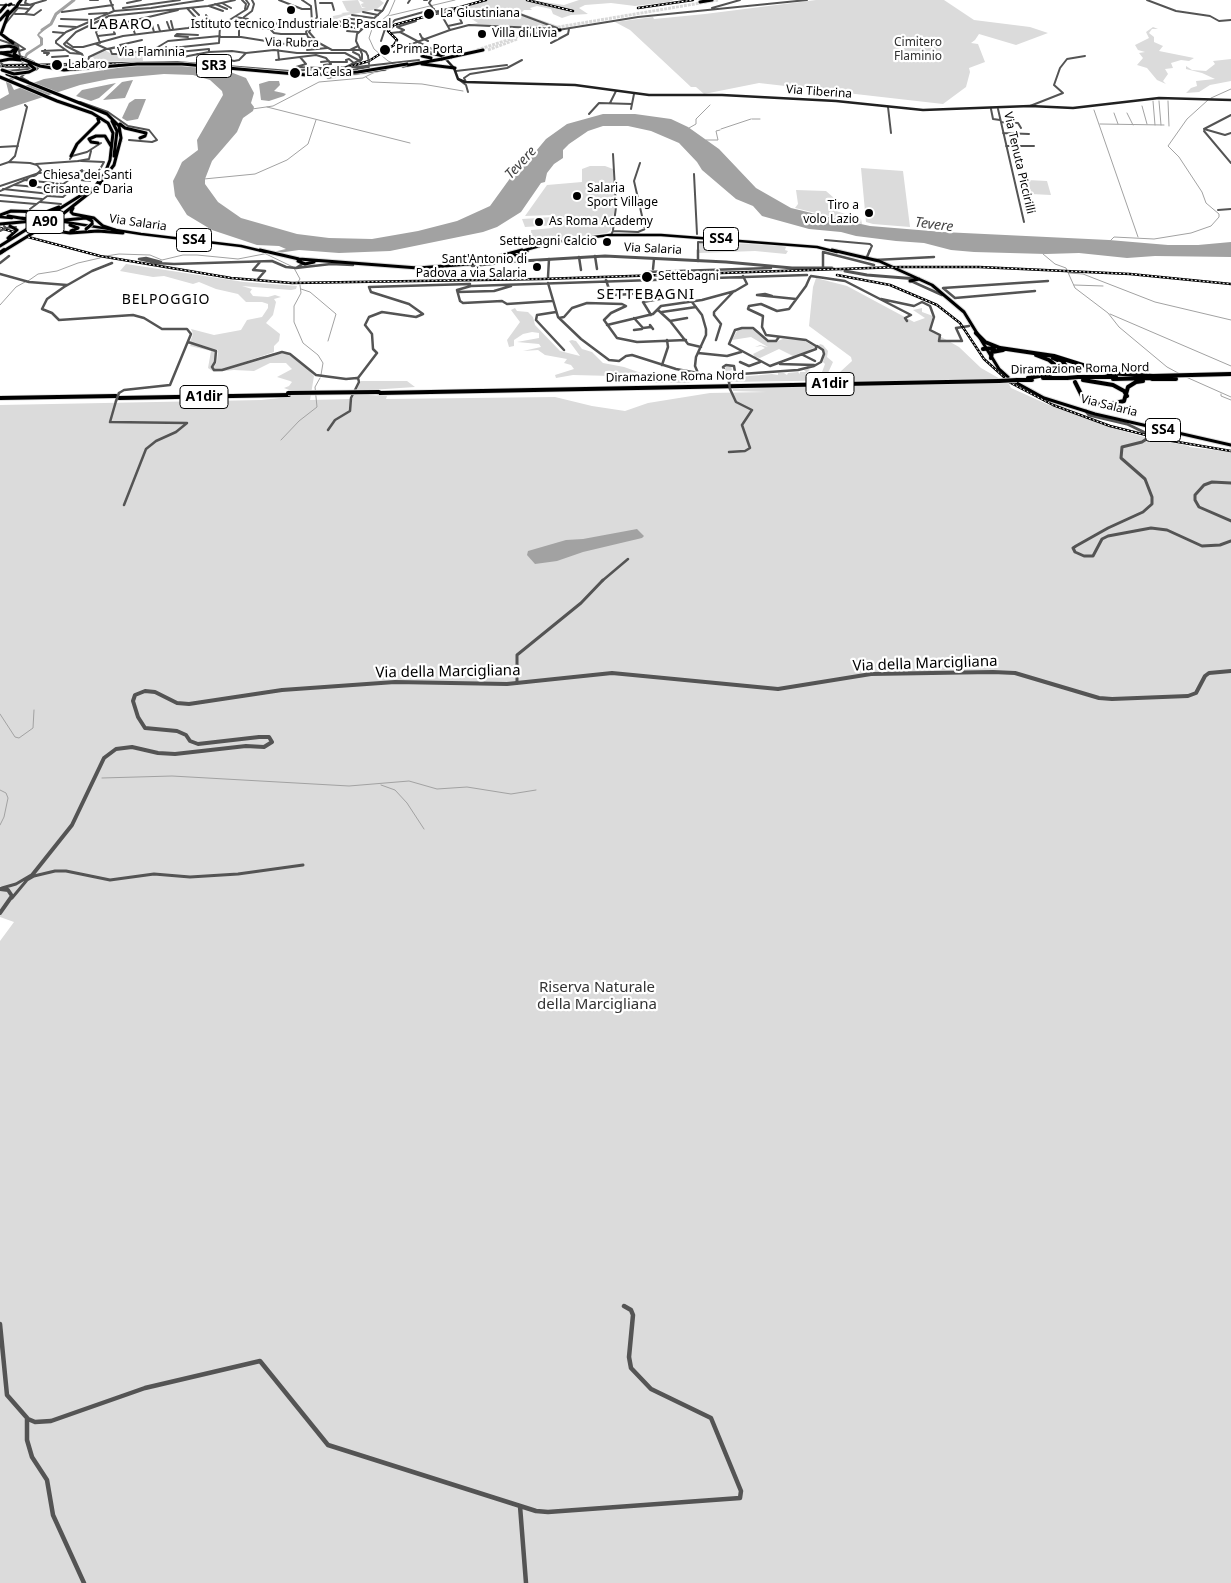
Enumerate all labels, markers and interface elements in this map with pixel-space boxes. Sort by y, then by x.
marker: Istituto tecnico Industriale B. Pascal [285,4,297,16]
marker: La Giustiniana [422,7,436,21]
place label: La Giustiniana [440,7,520,21]
district label: LABARO [88,16,154,34]
place label: Istituto tecnico Industriale B. Pascal [191,18,391,32]
place label: Villa di Livia [492,27,557,41]
marker: Villa di Livia [476,28,488,40]
street label: Via Rubra [265,35,319,51]
park label: Cimitero Flaminio [894,36,942,64]
marker: Prima Porta [378,43,392,57]
place label: Prima Porta [396,43,463,57]
street label: Via Flaminia [117,46,185,60]
road number: SR3 [196,54,232,78]
marker: Labaro [50,58,64,72]
place label: Labaro [68,58,107,72]
marker: La Celsa [288,66,302,80]
place label: La Celsa [306,66,352,80]
street label: Via Tiberina [785,83,853,101]
street label: Via Tenuta Piccirilli [1000,111,1038,215]
water label: Tevere [502,143,540,183]
place label: Chiesa dei Santi Crisante e Daria [43,169,133,197]
marker: Chiesa dei Santi Crisante e Daria [27,177,39,189]
place label: Salaria Sport Village [587,182,658,210]
marker: Salaria Sport Village [571,190,583,202]
place label: Tiro a volo Lazio [803,199,859,227]
marker: Tiro a volo Lazio [863,207,875,219]
road number: A90 [26,210,64,233]
street label: Via Salaria [108,212,168,234]
water label: Tevere [914,214,954,236]
place label: As Roma Academy [549,215,653,229]
marker: As Roma Academy [533,216,545,228]
road number: SS4 [176,228,212,252]
road number: SS4 [704,228,738,250]
place label: Settebagni Calcio [500,235,597,249]
marker: Settebagni Calcio [601,236,613,248]
street label: Via Salaria [624,240,682,258]
place label: Sant'Antonio di Padova a via Salaria [416,253,527,281]
marker: Sant'Antonio di Padova a via Salaria [531,261,543,273]
marker: Settebagni [640,270,654,284]
place label: Settebagni [658,270,719,284]
district label: SETTEBAGNI [596,286,696,304]
district label: BELPOGGIO [121,292,211,308]
street label: Diramazione Roma Nord [1010,361,1150,377]
street label: Diramazione Roma Nord [605,369,745,385]
road number: A1dir [806,372,854,396]
road number: A1dir [180,386,228,408]
street label: Via Salaria [1079,392,1139,420]
road number: SS4 [1146,418,1180,442]
street label: Via della Marcigliana [852,652,998,676]
street label: Via della Marcigliana [375,662,521,682]
park label: Riserva Naturale della Marcigliana [537,979,657,1014]

